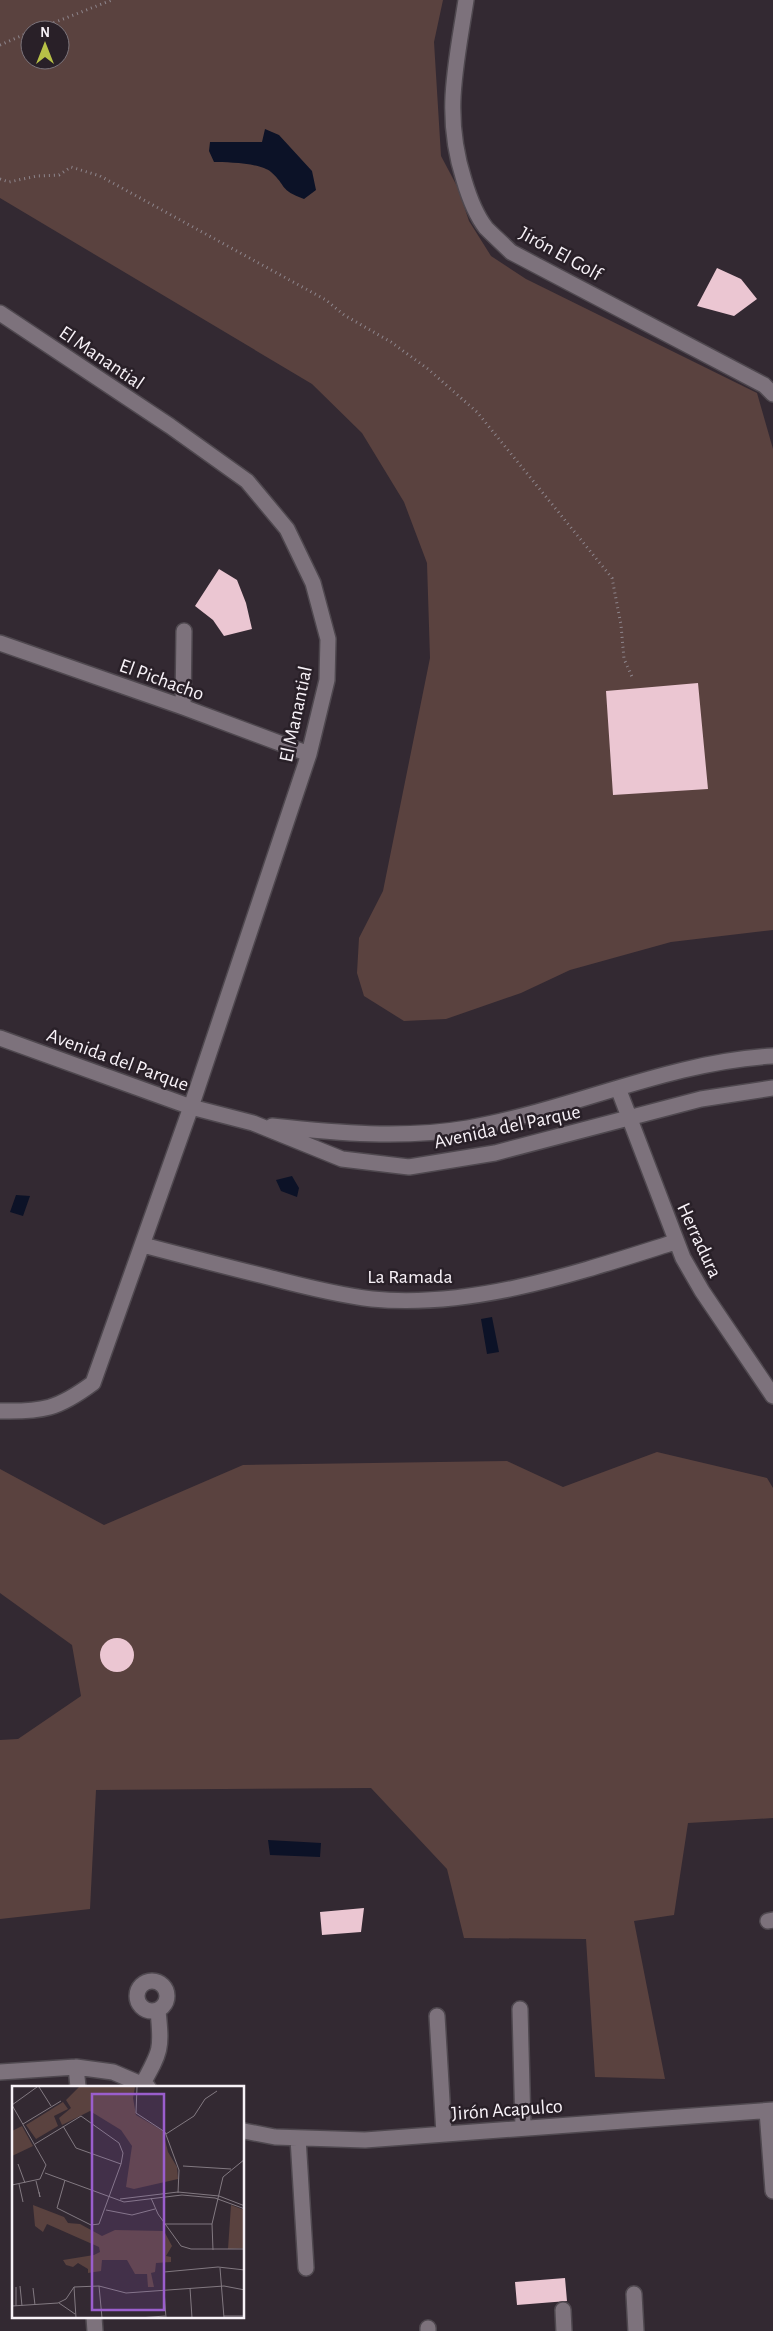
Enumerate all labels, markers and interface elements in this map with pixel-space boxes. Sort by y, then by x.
north arrow [20,20,70,70]
text: N [40,26,50,40]
street label: Jirón El Golf [516,223,606,285]
street label: El Manantial [55,322,147,393]
street label: El Pichacho [117,655,207,704]
street label: El Manantial [276,664,316,764]
street label: Avenida del Parque [44,1025,191,1095]
street label: Avenida del Parque [432,1102,582,1152]
street label: Herradura [673,1200,725,1281]
street label: La Ramada [367,1267,453,1287]
inset map [12,2086,245,2318]
street label: Jirón Acapulco [451,2096,563,2124]

